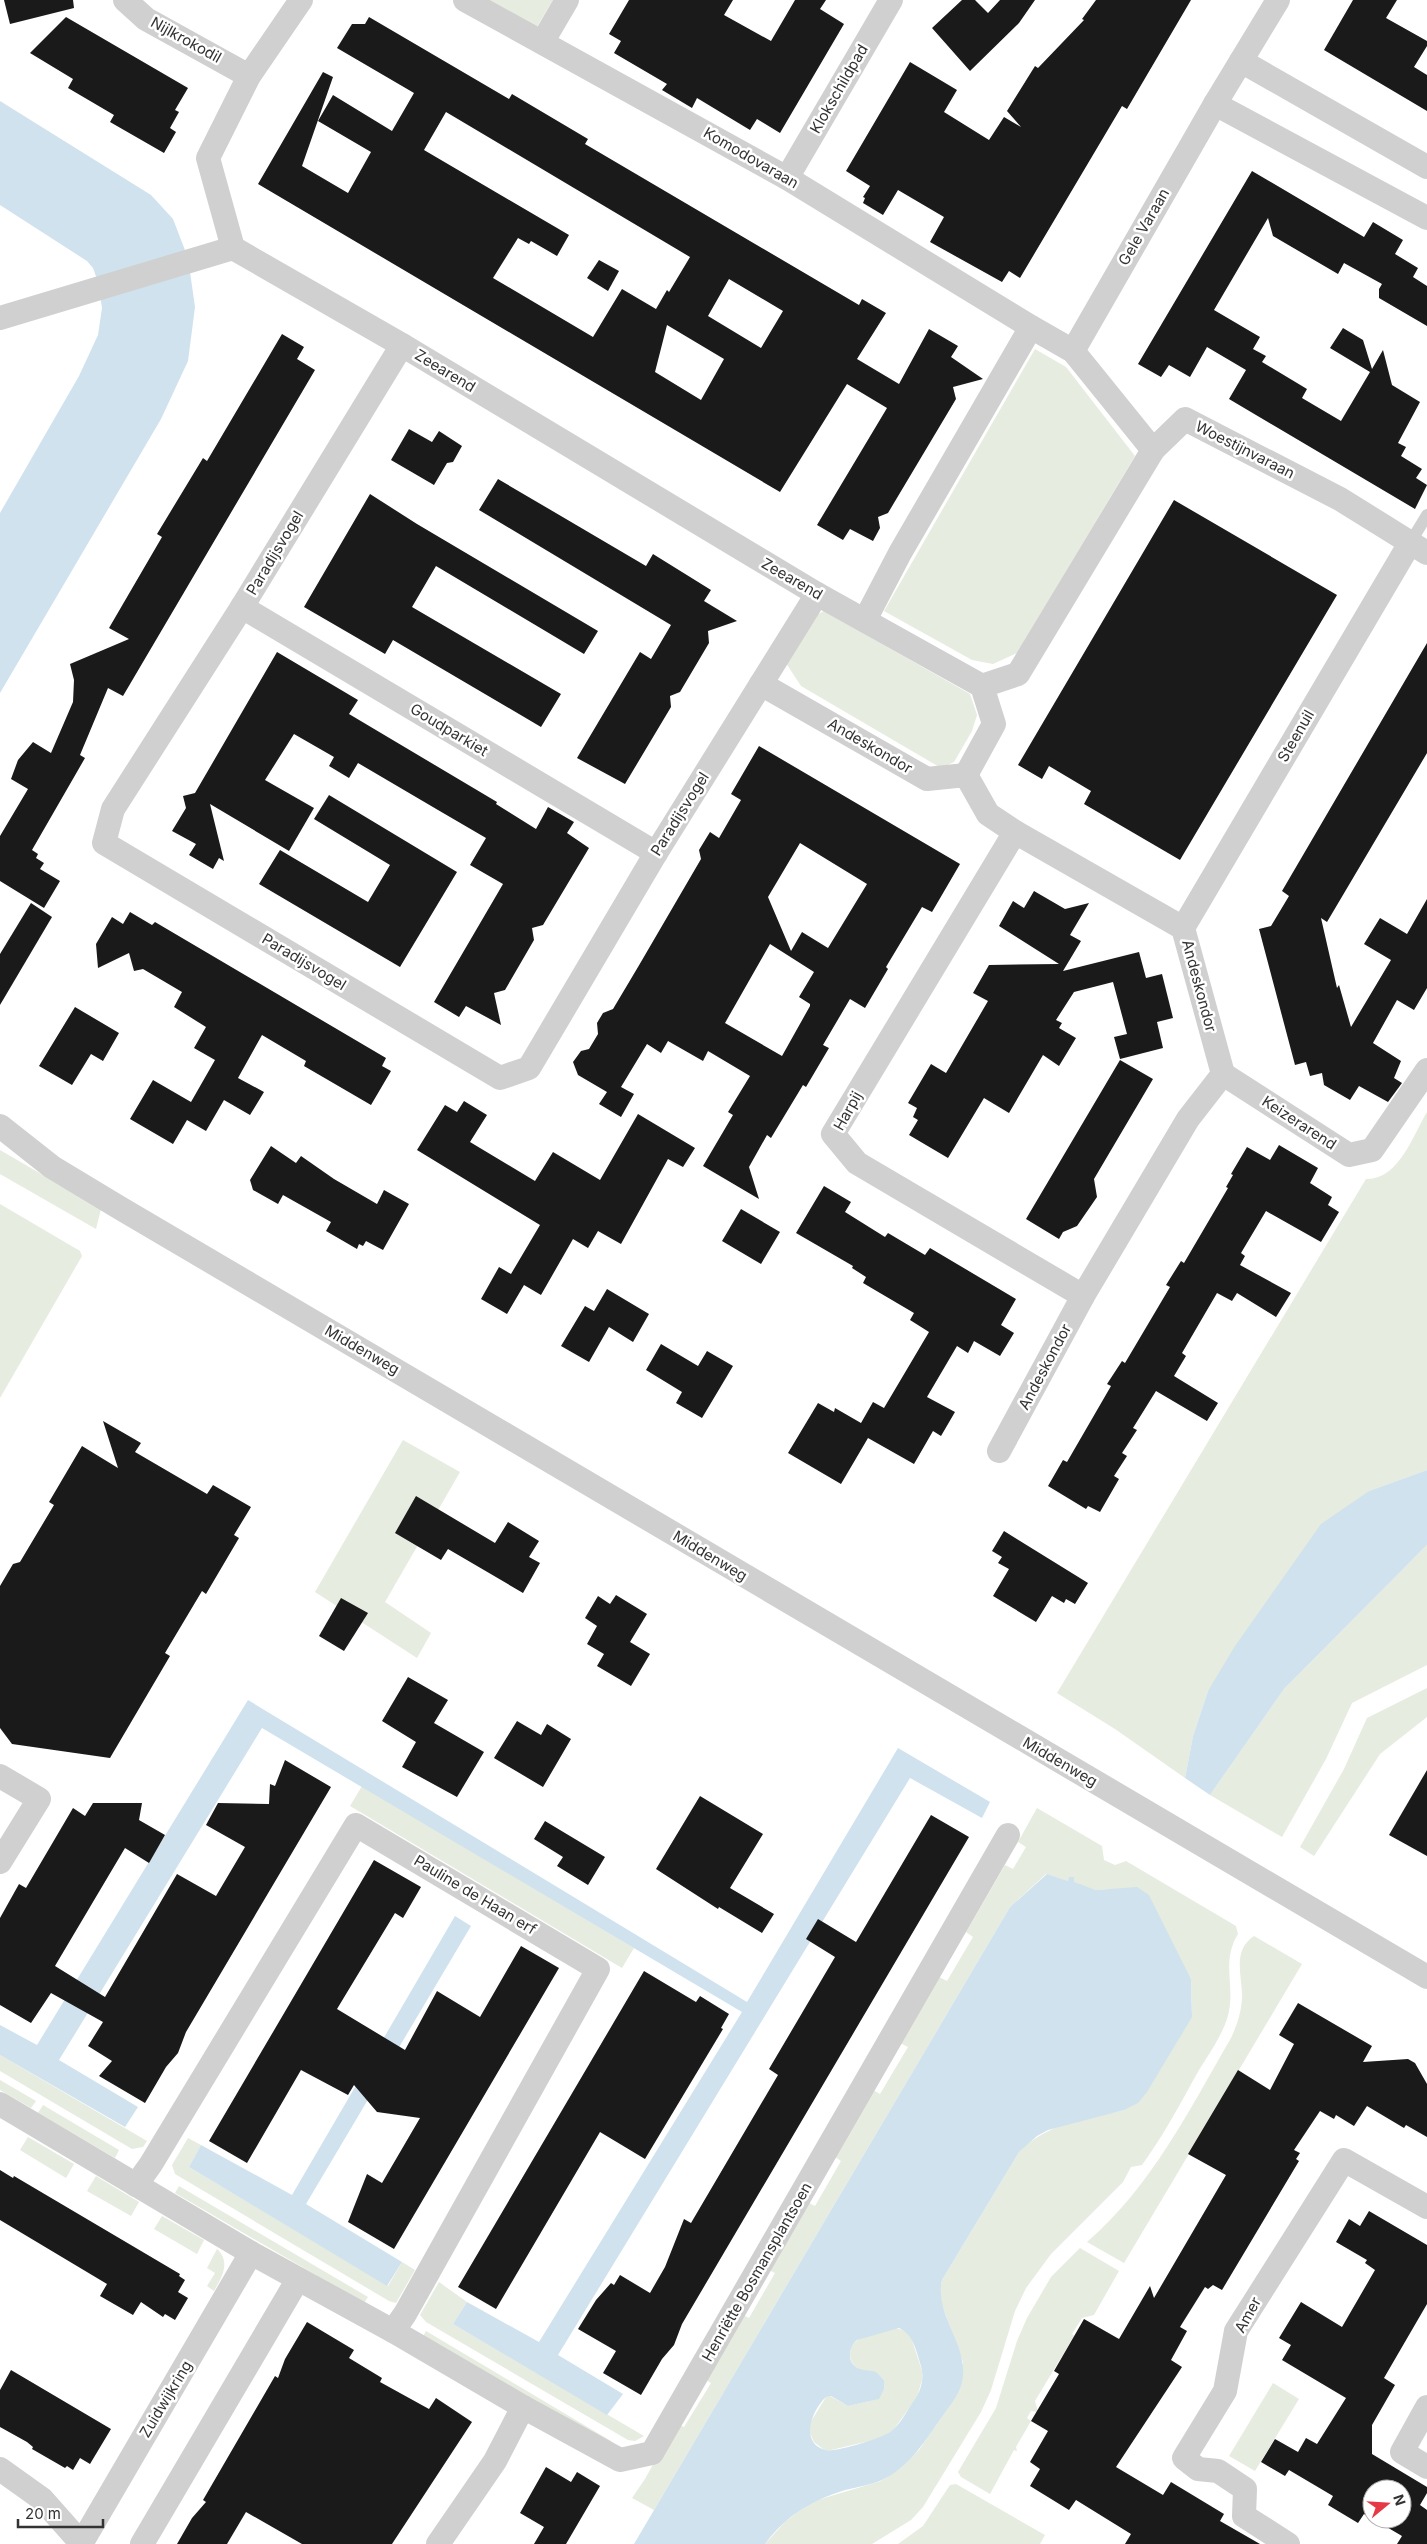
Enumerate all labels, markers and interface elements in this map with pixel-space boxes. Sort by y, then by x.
street label: Nijlkrokodil [147,12,225,67]
street label: Klokschildpad [805,41,872,137]
street label: Komodovaraan [700,123,802,192]
street label: Gele Varaan [1114,185,1173,269]
street label: Zeearend [411,345,479,396]
street label: Woestijnvaraan [1193,416,1298,483]
street label: Paradijsvogel [242,507,307,598]
street label: Zeearend [758,553,826,604]
street label: Goudparkiet [407,699,492,760]
street label: Steenuil [1273,706,1318,765]
street label: Andeskondor [825,714,916,778]
street label: Paradijsvogel [646,768,713,859]
street label: Paradijsvogel [259,929,350,994]
street label: Andeskondor [1178,938,1221,1034]
street label: Harpij [829,1088,866,1134]
street label: Keizerarend [1258,1091,1340,1154]
street label: Andeskondor [1014,1320,1075,1413]
street label: Middenweg [322,1321,403,1379]
street label: Middenweg [670,1526,751,1585]
street label: Middenweg [1020,1733,1101,1791]
street label: Pauline de Haan erf [411,1851,540,1939]
street label: Henriëtte Bosmansplantsoen [697,2179,816,2365]
street label: Amer [1230,2293,1265,2336]
street label: Zuidwijkring [135,2357,196,2441]
north arrow [1362,2479,1412,2529]
text: N [1390,2492,1410,2508]
scale bar [18,2496,102,2528]
text: 20 m [25,2504,61,2523]

